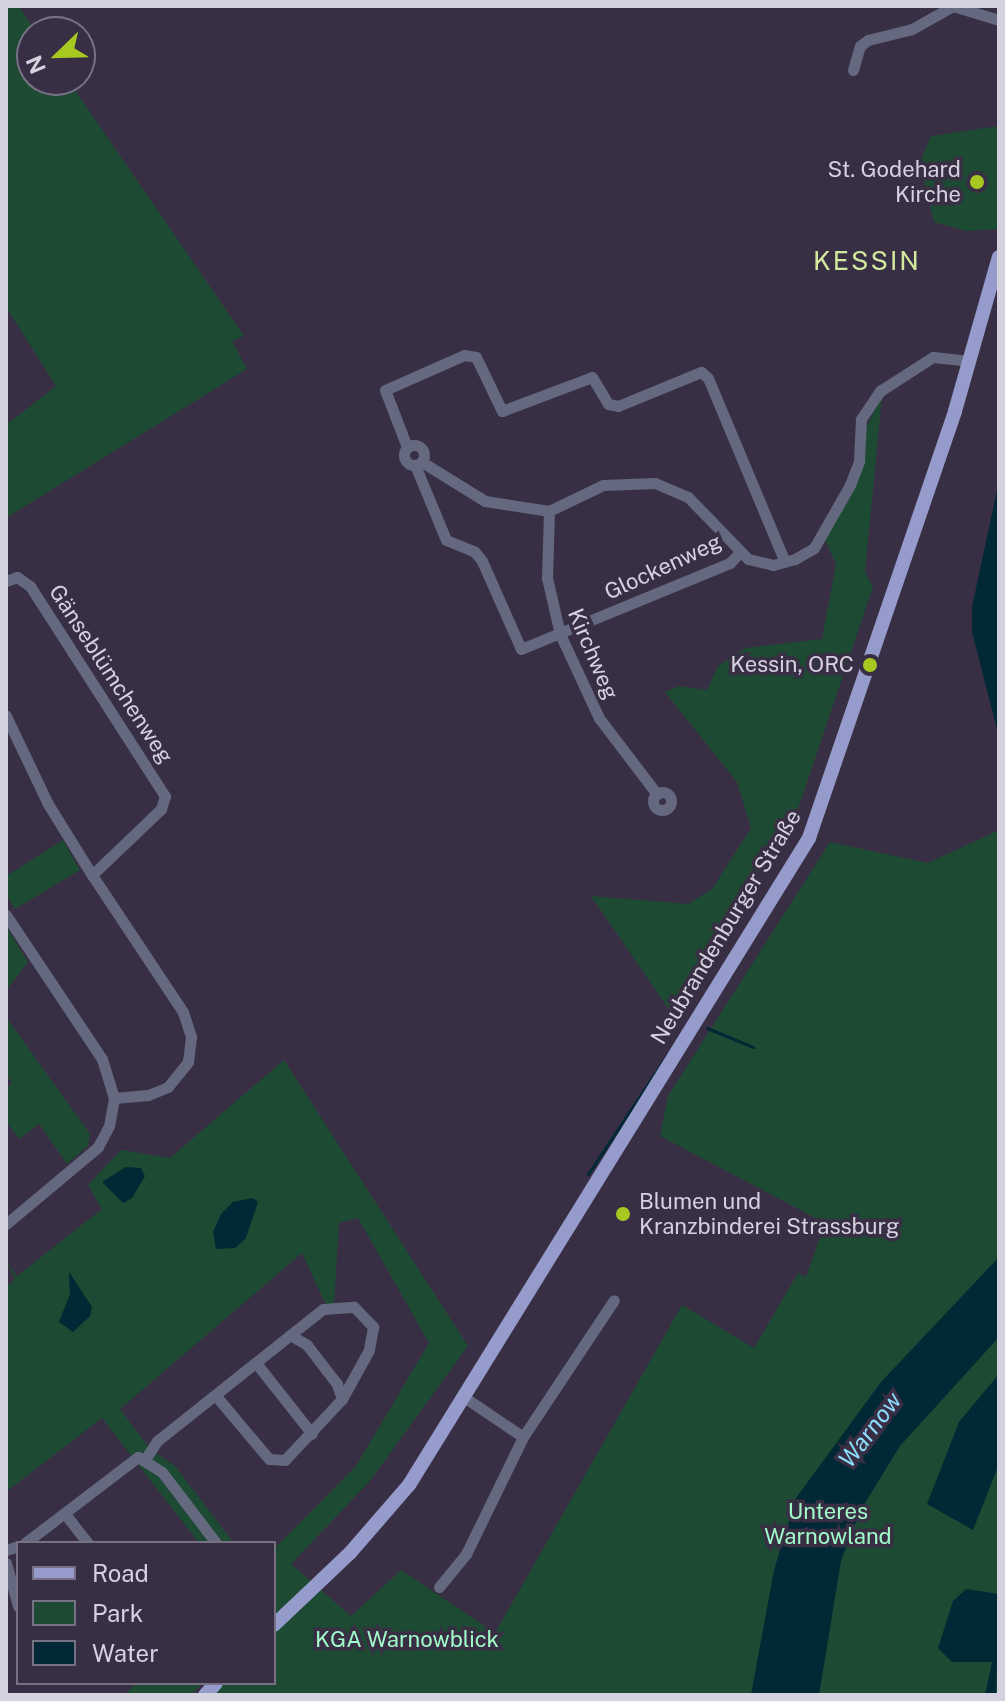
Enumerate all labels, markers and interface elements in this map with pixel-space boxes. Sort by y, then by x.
north arrow [16,16,96,96]
text: N [20,52,51,78]
place label: St. Godehard Kirche [827,156,961,208]
marker: St. Godehard Kirche [968,173,986,191]
district label: KESSIN [813,245,921,277]
street label: Glockenweg [600,528,726,606]
street label: Gänseblümchenweg [43,580,179,768]
street label: Kirchweg [562,605,624,703]
place label: Kessin, ORC [730,652,854,678]
marker: Kessin, ORC [861,656,879,674]
street label: Neubrandenburger Straße [645,805,807,1049]
place label: Blumen und Kranzbinderei Strassburg [639,1188,900,1240]
marker: Blumen und Kranzbinderei Strassburg [614,1205,632,1223]
water label: Warnow [832,1387,908,1473]
park label: Unteres Warnowland [764,1498,892,1550]
legend [16,1541,276,1685]
text: Road [92,1559,149,1587]
text: Park [92,1599,143,1627]
park label: KGA Warnowblick [315,1627,499,1653]
text: Water [92,1639,159,1667]

